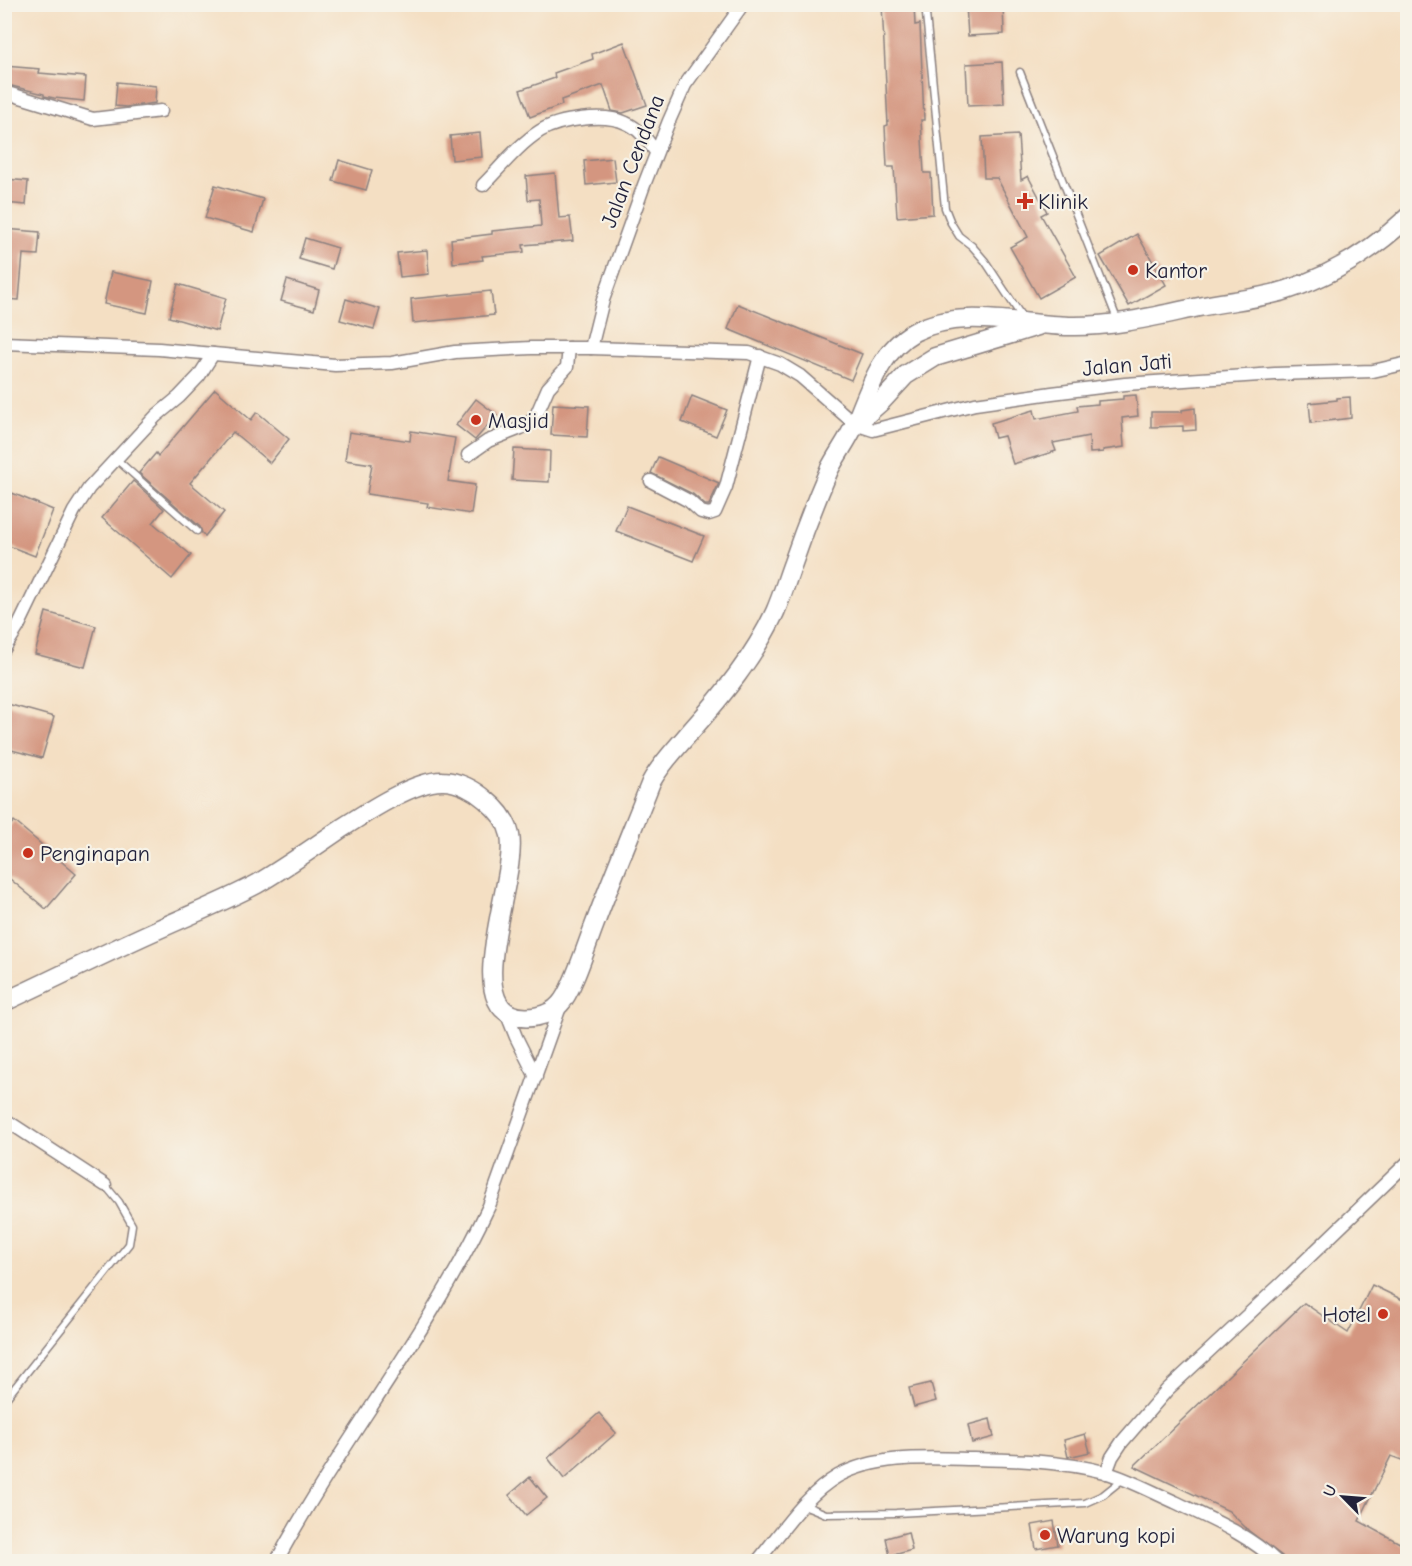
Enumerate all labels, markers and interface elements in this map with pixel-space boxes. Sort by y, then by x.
street label: Jalan Cendana [596,91,670,232]
place label: Klinik [1038,189,1088,215]
marker: Klinik [1016,192,1034,210]
place label: Kantor [1145,258,1207,284]
marker: Kantor [1126,263,1140,277]
street label: Jalan Jati [1081,348,1173,382]
place label: Masjid [488,408,549,434]
marker: Masjid [469,413,483,427]
place label: Penginapan [40,841,150,867]
marker: Penginapan [21,846,35,860]
place label: Hotel [1322,1302,1371,1328]
marker: Hotel [1376,1307,1390,1321]
north arrow [1313,1467,1373,1527]
text: U [1320,1482,1341,1500]
place label: Warung kopi [1057,1523,1176,1549]
marker: Warung kopi [1038,1528,1052,1542]

